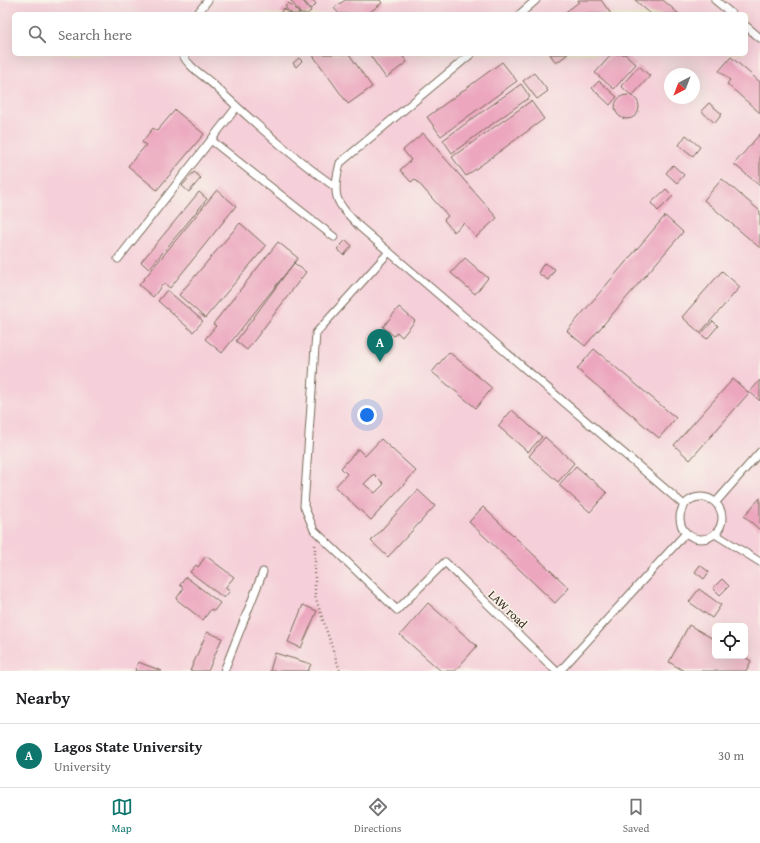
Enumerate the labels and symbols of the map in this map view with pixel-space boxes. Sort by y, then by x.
north arrow [664,68,700,104]
pin: A [367,329,393,362]
your location [357,405,377,425]
street label: LAW road [485,586,532,632]

